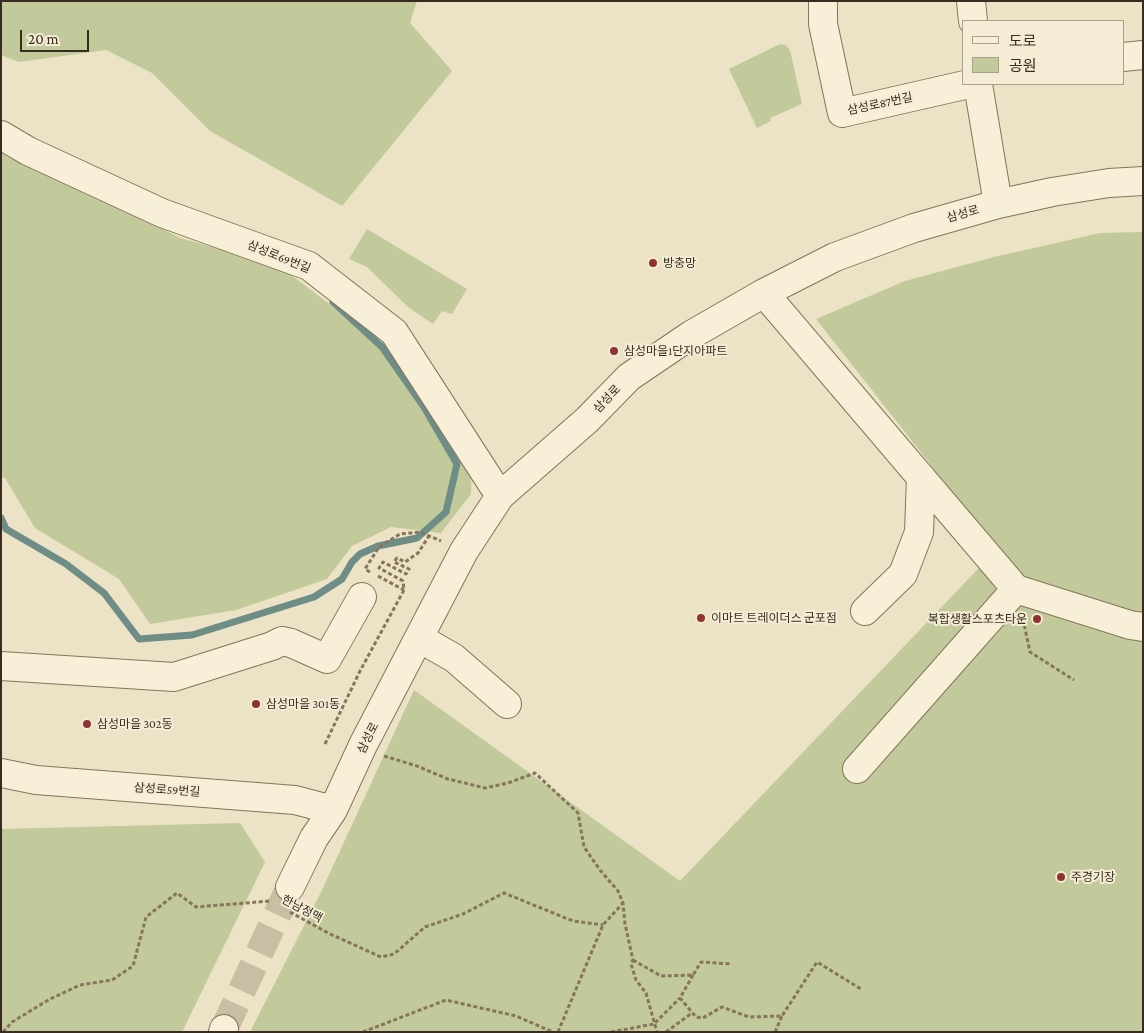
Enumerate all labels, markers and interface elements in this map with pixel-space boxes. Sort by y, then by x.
scale bar [22,20,91,52]
legend [962,20,1124,85]
text: 20 m [28,31,59,47]
text: 도로 [1009,33,1037,49]
text: 공원 [1009,58,1037,74]
street label: 삼성로87번길 [846,90,914,118]
street label: 삼성로 [945,203,981,225]
street label: 삼성로69번길 [245,238,313,276]
place label: 방충망 [663,256,696,270]
marker: 방충망 [647,257,659,269]
place label: 삼성마을1단지아파트 [624,344,727,358]
marker: 삼성마을1단지아파트 [608,345,620,357]
street label: 삼성로 [590,382,624,416]
place label: 이마트 트레이더스 군포점 [711,611,837,625]
marker: 이마트 트레이더스 군포점 [695,612,707,624]
place label: 복합생활스포츠타운 [928,612,1027,626]
marker: 복합생활스포츠타운 [1031,613,1043,625]
place label: 삼성마을 301동 [266,697,340,711]
marker: 삼성마을 301동 [250,698,262,710]
place label: 삼성마을 302동 [97,717,173,731]
marker: 삼성마을 302동 [81,718,93,730]
street label: 삼성로 [354,720,382,756]
street label: 삼성로59번길 [133,780,201,800]
place label: 주경기장 [1071,870,1115,884]
marker: 주경기장 [1055,871,1067,883]
street label: 한남정맥 [279,892,325,926]

